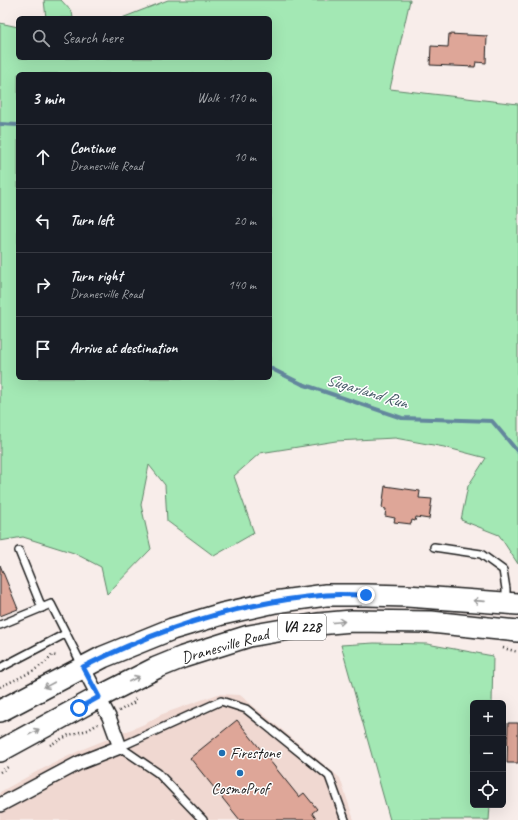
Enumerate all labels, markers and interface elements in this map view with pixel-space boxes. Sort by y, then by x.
search box [16,16,272,60]
icon: search [30,27,52,49]
text: Search here [62,29,123,48]
text: 3 min [32,88,65,109]
text: Walk · 170 m [197,90,256,106]
text: Continue [70,139,115,158]
icon: ahead [32,146,54,168]
text: 10 m [234,149,256,165]
text: Dranesville Road [70,158,143,174]
icon: left [32,210,54,232]
text: Turn left [70,211,113,230]
text: 20 m [234,213,256,229]
text: Turn right [70,267,123,286]
icon: right [32,274,54,296]
text: 140 m [228,277,256,293]
text: Dranesville Road [70,286,143,302]
icon: arrive [32,338,54,360]
text: Arrive at destination [70,339,177,358]
water label: Sugarland Run [324,369,412,414]
route end [357,586,375,604]
one-way arrow [473,598,486,605]
road number: VA 228 [278,614,326,640]
one-way arrow [332,619,345,626]
street label: Dranesville Road [179,623,273,668]
one-way arrow [127,675,139,682]
one-way arrow [43,682,55,689]
route start [70,699,88,717]
map controls [470,700,506,808]
button: + [470,700,506,736]
one-way arrow [28,728,40,735]
button: − [470,736,506,772]
place label: Firestone [230,743,282,763]
marker: Firestone [217,748,227,758]
marker: CosmoProf [235,768,245,778]
button: locate [470,772,506,808]
place label: CosmoProf [211,779,272,799]

